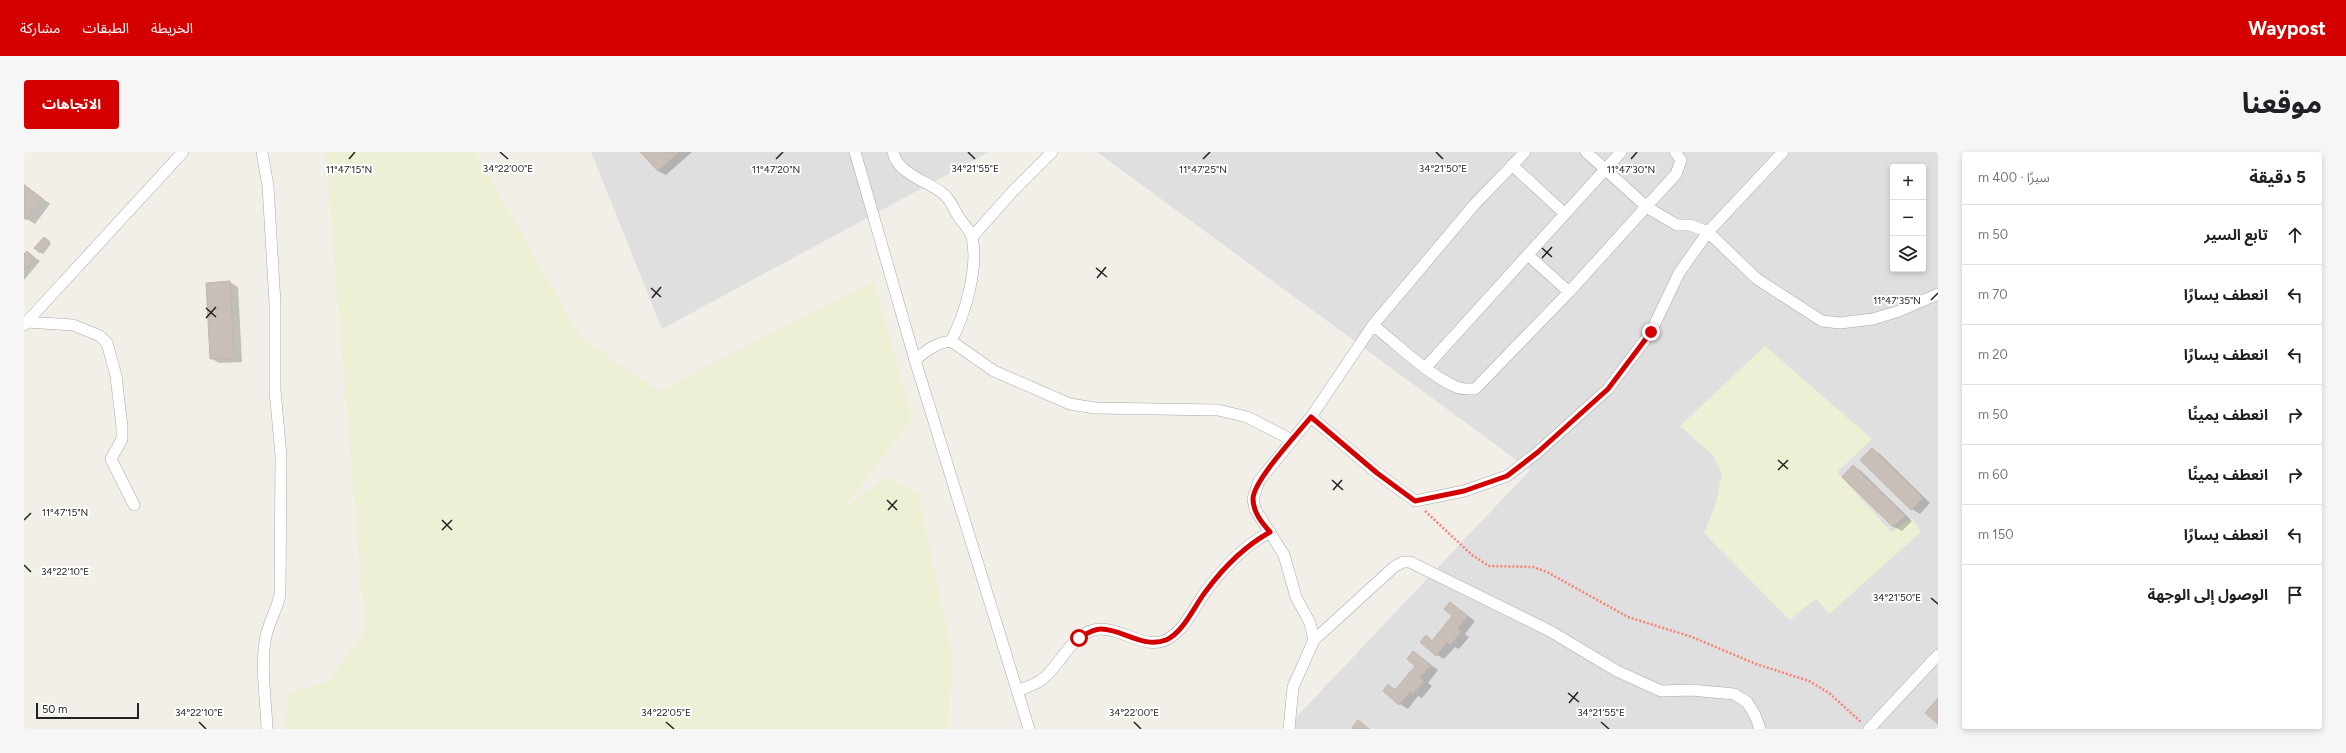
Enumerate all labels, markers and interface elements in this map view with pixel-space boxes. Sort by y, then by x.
text: Waypost [2248,17,2326,40]
text: مشاركة [20,20,60,37]
text: الطبقات [82,20,129,37]
text: الخريطة [151,20,193,37]
button: الاتجاهات [24,80,119,129]
text: موقعنا [2242,86,2322,120]
text: 34°22'00"E [483,162,533,175]
text: 34°21'55"E [951,162,999,175]
text: 34°21'50"E [1419,162,1467,175]
text: 11°47'15"N [326,163,372,176]
text: 11°47'20"N [752,163,800,176]
text: 11°47'25"N [1179,163,1227,176]
text: 11°47'30"N [1607,163,1655,176]
map controls [1890,164,1926,272]
button: + [1890,164,1926,200]
text: 5 دقيقة [2249,167,2306,187]
text: سيرًا · 400 m [1978,170,2050,185]
button: − [1890,200,1926,236]
icon: ahead [2284,224,2306,246]
text: تابع السير [2204,226,2268,244]
text: 50 m [1978,227,2008,242]
button: layers [1890,236,1926,272]
icon: left [2284,284,2306,306]
text: انعطف يسارًا [2184,286,2268,304]
text: 70 m [1978,287,2008,302]
text: 11°47'35"N [1873,294,1921,307]
route end [1642,323,1660,341]
icon: left [2284,344,2306,366]
text: انعطف يسارًا [2184,346,2268,364]
text: 20 m [1978,347,2008,362]
icon: right [2284,404,2306,426]
text: انعطف يمينًا [2188,406,2268,424]
text: 50 m [1978,407,2008,422]
icon: right [2284,464,2306,486]
text: انعطف يمينًا [2188,466,2268,484]
text: 60 m [1978,467,2008,482]
text: 11°47'15"N [42,506,88,519]
icon: left [2284,524,2306,546]
text: انعطف يسارًا [2184,526,2268,544]
text: 150 m [1978,527,2013,542]
text: 34°22'10"E [41,565,89,578]
icon: arrive [2284,584,2306,606]
text: الوصول إلى الوجهة [2148,586,2268,604]
text: 34°21'50"E [1873,591,1921,604]
route start [1070,629,1088,647]
scale bar [36,701,139,720]
text: 50 m [42,703,67,716]
text: 34°22'10"E [175,706,223,719]
text: 34°22'05"E [641,706,691,719]
text: 34°22'00"E [1109,706,1159,719]
text: 34°21'55"E [1577,706,1625,719]

